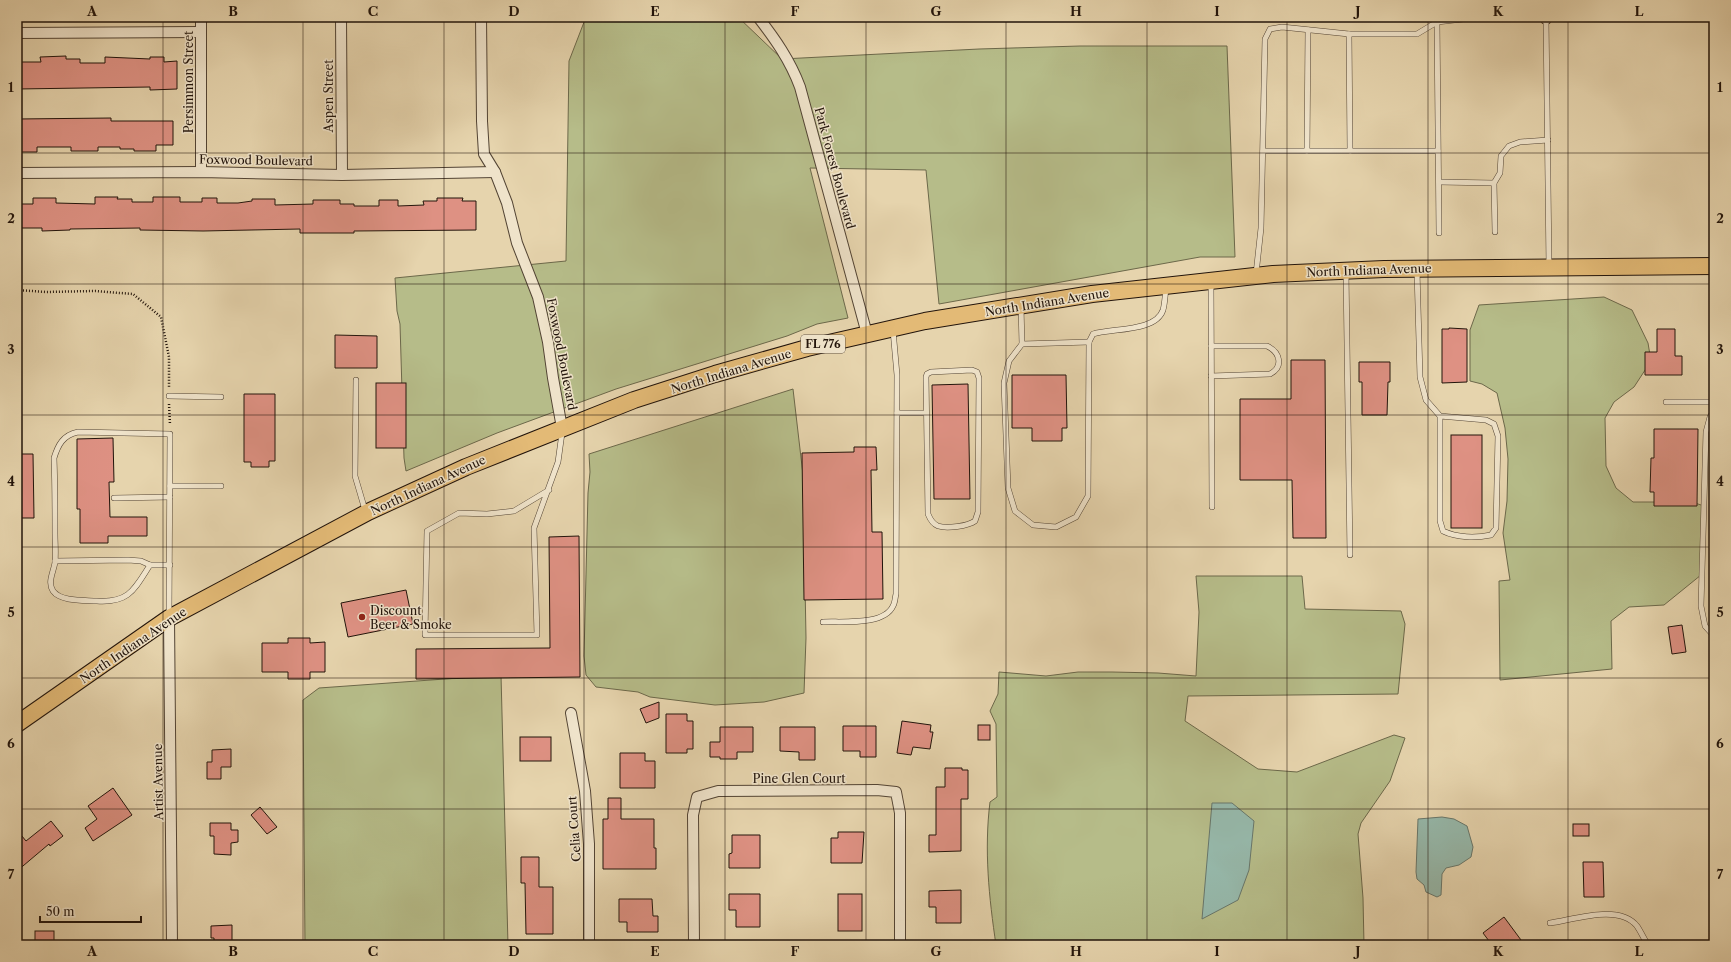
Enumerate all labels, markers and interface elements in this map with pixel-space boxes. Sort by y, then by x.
text: A [86,3,98,19]
text: B [228,3,238,19]
text: C [368,3,378,19]
text: D [508,3,520,19]
text: E [650,3,660,19]
text: F [791,3,800,19]
text: G [930,3,942,19]
text: H [1070,3,1082,19]
text: I [1214,3,1220,19]
text: J [1353,3,1361,19]
text: K [1493,3,1504,19]
text: L [1635,3,1644,19]
street label: Persimmon Street [181,30,196,133]
street label: Aspen Street [321,59,336,133]
text: 1 [8,79,14,95]
text: 1 [1717,79,1723,95]
street label: Park Forest Boulevard [811,105,859,231]
street label: Foxwood Boulevard [199,152,314,169]
text: 2 [7,210,15,226]
text: 2 [1716,210,1724,226]
street label: North Indiana Avenue [1306,260,1432,280]
street label: North Indiana Avenue [984,285,1110,319]
street label: Foxwood Boulevard [544,297,580,412]
road number: FL 776 [801,335,845,353]
text: 3 [7,341,15,357]
text: 3 [1716,341,1724,357]
street label: North Indiana Avenue [669,345,793,396]
street label: North Indiana Avenue [368,452,488,518]
text: 4 [7,473,15,489]
text: 4 [1716,473,1724,489]
place label: Discount Beer & Smoke [370,603,452,632]
text: 5 [7,604,15,620]
street label: North Indiana Avenue [77,604,189,686]
text: 5 [1716,604,1724,620]
marker: Discount Beer & Smoke [357,612,367,622]
text: 6 [7,735,15,751]
text: 6 [1716,735,1724,751]
street label: Artist Avenue [150,743,166,821]
street label: Pine Glen Court [753,771,846,786]
street label: Celia Court [564,795,584,862]
text: 7 [8,866,15,882]
text: 7 [1717,866,1724,882]
scale bar [40,898,141,924]
text: 50 m [46,904,75,919]
text: A [86,943,98,959]
text: B [228,943,238,959]
text: C [368,943,378,959]
text: D [508,943,520,959]
text: E [650,943,660,959]
text: F [791,943,800,959]
text: G [930,943,942,959]
text: H [1070,943,1082,959]
text: I [1214,943,1220,959]
text: J [1353,943,1361,959]
text: K [1493,943,1504,959]
text: L [1635,943,1644,959]

